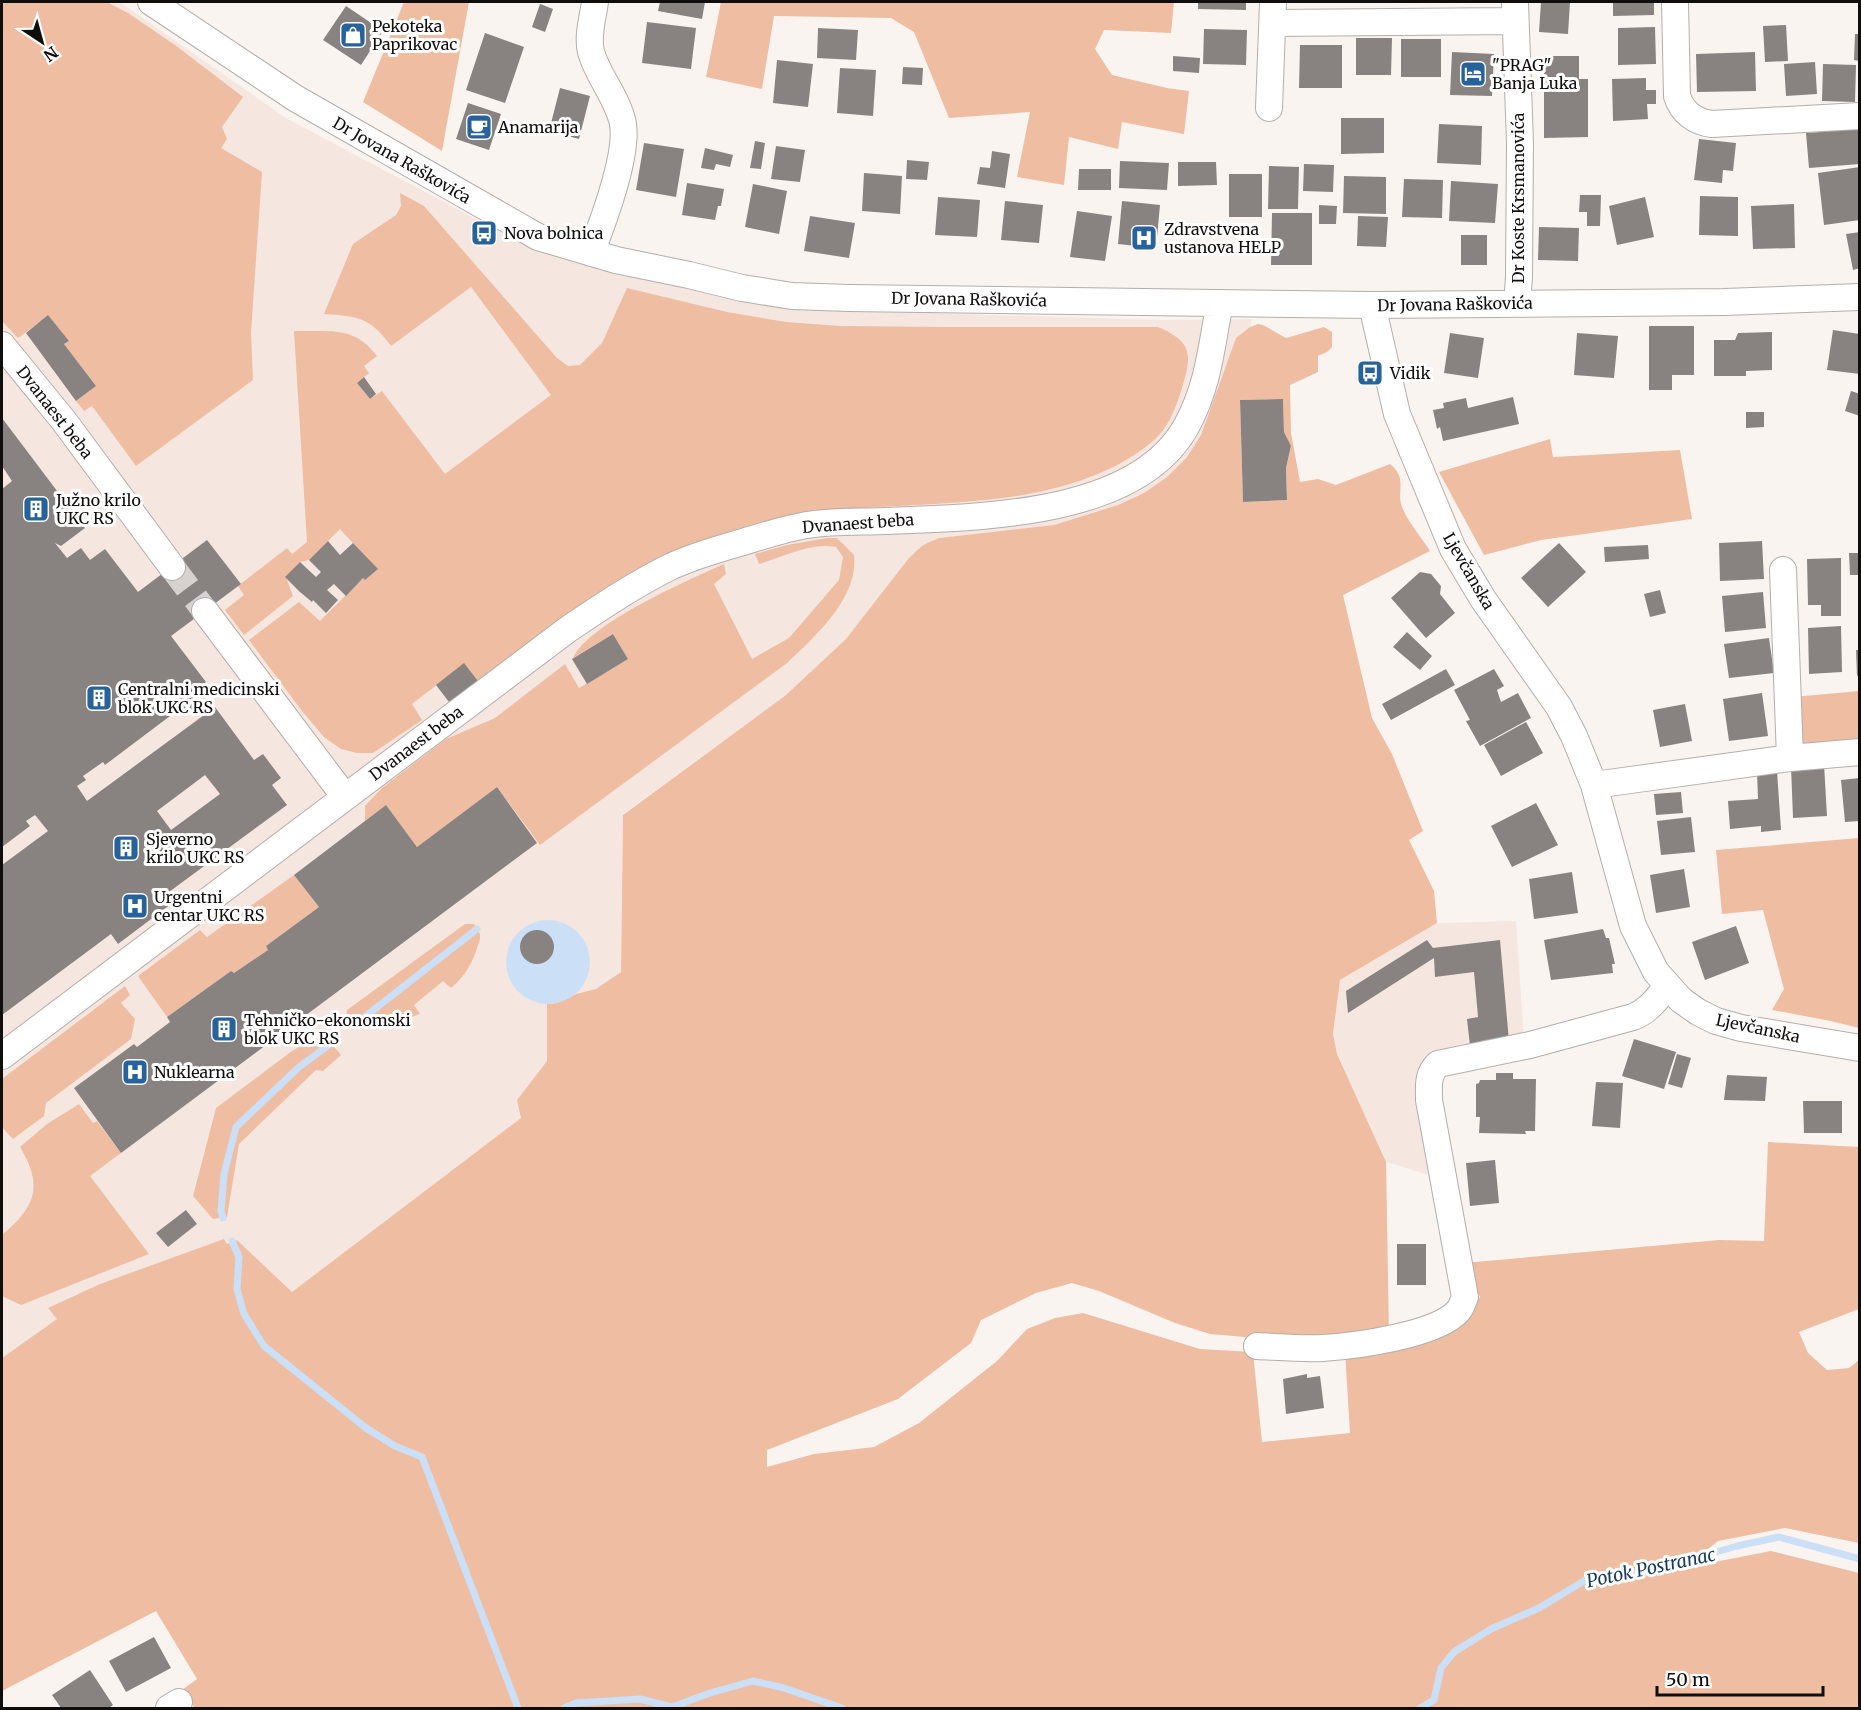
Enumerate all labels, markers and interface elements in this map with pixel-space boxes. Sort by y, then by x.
north arrow [12,12,72,72]
place label: Pekoteka Paprikovac [372,16,457,54]
shop icon: Pekoteka Paprikovac [338,20,368,50]
text: N [40,42,62,66]
place label: "PRAG" Banja Luka [1492,55,1578,93]
hotel icon: "PRAG" Banja Luka [1458,59,1488,89]
street label: Dr Jovana Raškovića [330,112,475,208]
cafe icon: Anamarija [464,112,494,142]
street label: Dr Koste Krsmanovića [1508,112,1528,283]
place label: Anamarija [497,117,579,137]
bus stop icon: Nova bolnica [469,218,499,248]
place label: Zdravstvena ustanova HELP [1164,219,1281,257]
place label: Nova bolnica [504,223,604,243]
hospital icon: Zdravstvena ustanova HELP [1129,223,1159,253]
street label: Dr Jovana Raškovića [891,288,1047,310]
street label: Dr Jovana Raškovića [1377,293,1533,315]
bus stop icon: Vidik [1355,358,1385,388]
street label: Dvanaest beba [13,362,98,463]
place label: Vidik [1389,363,1431,383]
place label: Južno krilo UKC RS [55,490,141,528]
building icon: Južno krilo UKC RS [21,494,51,524]
street label: Dvanaest beba [801,509,915,537]
street label: Ljevčanska [1439,529,1499,613]
place label: Centralni medicinski blok UKC RS [117,679,280,717]
building icon: Centralni medicinski blok UKC RS [84,683,114,713]
street label: Dvanaest beba [365,701,467,785]
place label: Sjeverno krilo UKC RS [146,829,244,867]
building icon: Sjeverno krilo UKC RS [111,833,141,863]
place label: Urgentni centar UKC RS [154,887,264,925]
hospital icon: Urgentni centar UKC RS [120,891,150,921]
street label: Ljevčanska [1714,1009,1802,1047]
place label: Tehničko-ekonomski blok UKC RS [243,1010,411,1048]
building icon: Tehničko-ekonomski blok UKC RS [209,1014,239,1044]
hospital icon: Nuklearna [120,1057,150,1087]
place label: Nuklearna [154,1062,235,1082]
water label: Potok Postranac [1584,1543,1718,1592]
scale bar [1657,1659,1824,1697]
text: 50 m [1666,1668,1710,1691]

